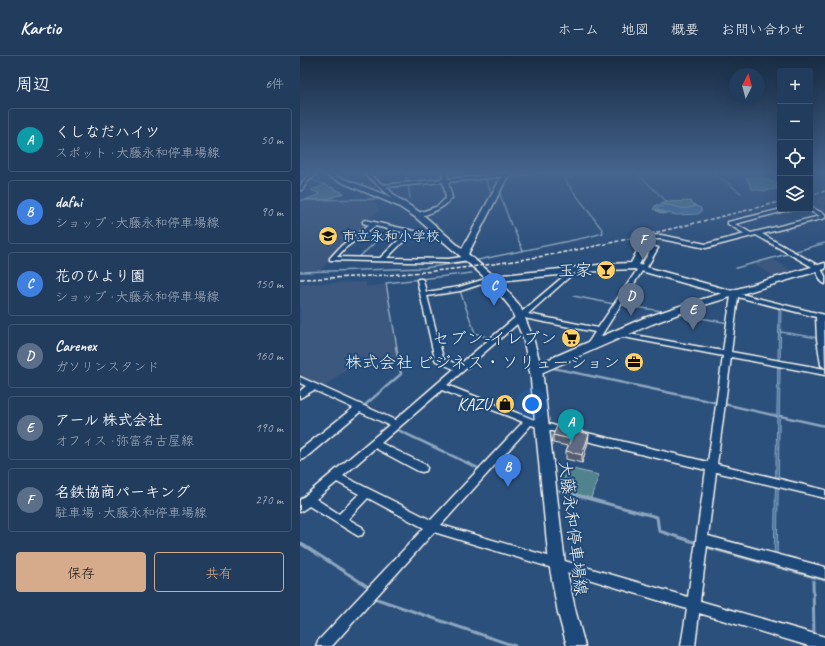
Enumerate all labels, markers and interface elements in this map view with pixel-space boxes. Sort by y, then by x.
text: Kartio [20,16,61,40]
text: ホーム [558,21,599,38]
text: 地図 [621,21,649,38]
text: 概要 [671,21,699,38]
text: お問い合わせ [721,21,805,38]
north arrow [729,68,765,104]
map controls [777,68,813,212]
button: + [777,68,813,104]
text: 周辺 [16,74,50,95]
text: 6件 [265,76,284,92]
button: − [777,104,813,140]
text: くしなだハイツ [55,123,160,142]
text: A [27,132,33,148]
text: 50 m [261,132,283,148]
button: locate [777,140,813,176]
text: スポット · 大藤永和停車場線 [55,145,220,161]
button: layers [777,176,813,212]
text: dafni [55,193,82,212]
text: B [27,204,33,220]
text: 90 m [261,204,283,220]
text: ショップ · 大藤永和停車場線 [55,215,219,231]
school or university icon: 市立永和小学校 [317,225,339,247]
pin: F [630,227,656,260]
place label: 市立永和小学校 [342,228,440,245]
bar icon: 玉家 [595,259,617,281]
place label: 玉家 [558,260,592,281]
text: 花のひより園 [55,267,145,286]
pin: C [481,273,507,306]
text: C [27,276,33,292]
text: 150 m [255,276,283,292]
pin: D [618,283,644,316]
text: ショップ · 大藤永和停車場線 [55,289,219,305]
pin: E [680,297,706,330]
supermarket icon: セブン-イレブン [560,327,582,349]
place label: セブン-イレブン [432,328,557,349]
text: Carenex [55,337,96,356]
text: D [26,348,34,364]
text: 160 m [255,348,283,364]
office icon: 株式会社 ビジネス・ソリューション [623,351,645,373]
place label: 株式会社 ビジネス・ソリューション [345,352,620,373]
text: ガソリンスタンド [55,359,159,375]
shop icon: KAZU [494,393,516,415]
place label: KAZU [457,394,494,415]
your location [522,394,542,414]
pin: A [558,409,584,442]
text: アール 株式会社 [55,411,162,430]
text: E [27,420,33,436]
text: 190 m [255,420,283,436]
text: オフィス · 弥富名古屋線 [55,433,194,449]
pin: B [495,454,521,487]
street label: 大藤永和停車場線 [554,459,592,597]
text: 名鉄協商パーキング [55,483,190,502]
text: F [27,492,33,508]
text: 270 m [255,492,283,508]
text: 駐車場 · 大藤永和停車場線 [55,505,207,521]
button: 保存 [16,552,146,592]
button: 共有 [154,552,284,592]

